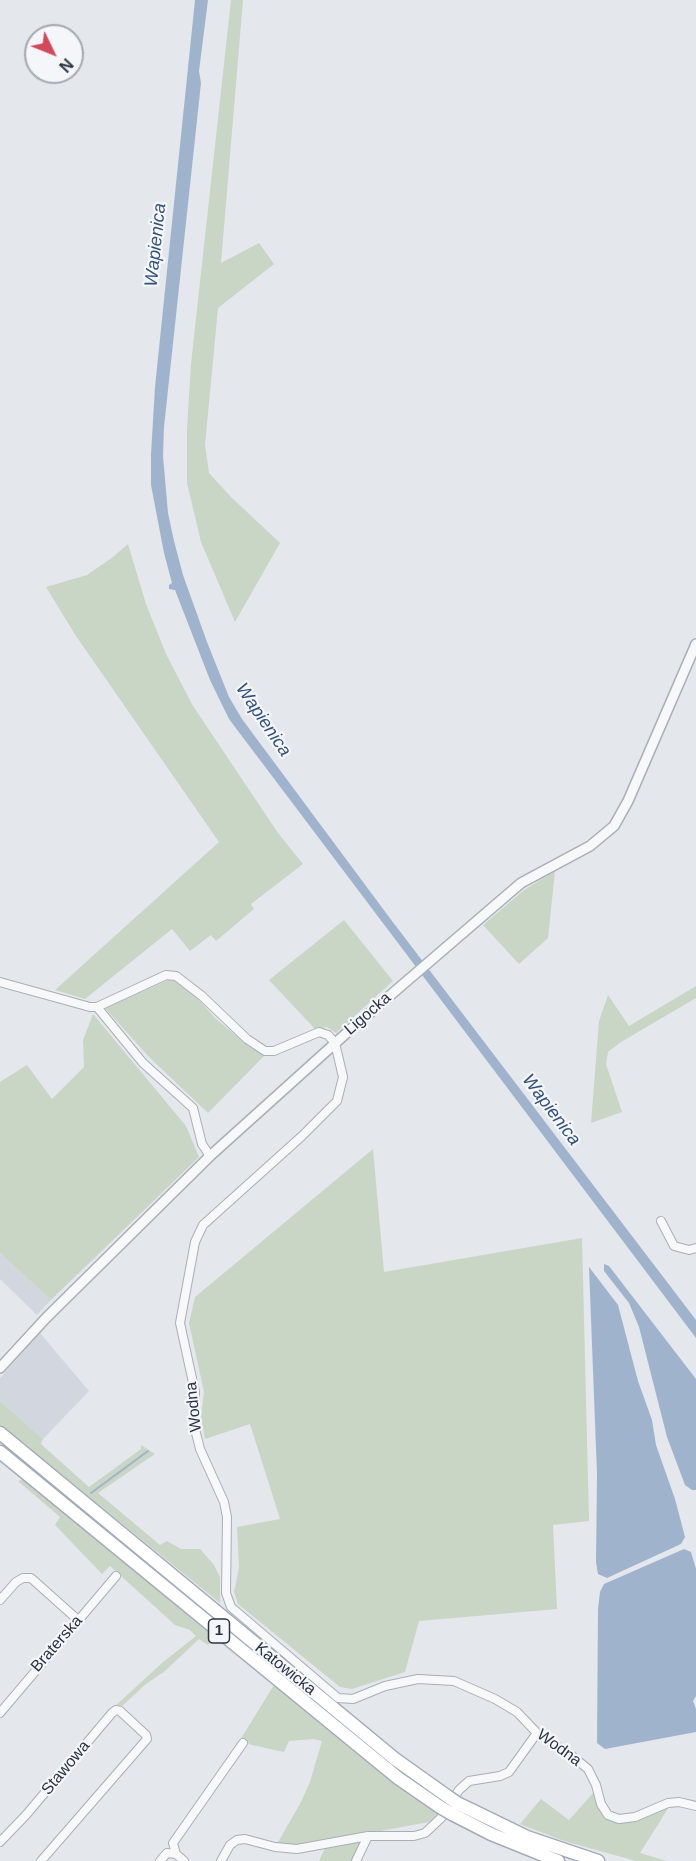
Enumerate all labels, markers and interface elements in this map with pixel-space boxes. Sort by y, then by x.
north arrow [24,24,84,84]
text: N [56,55,76,75]
water label: Wapienica [141,202,171,288]
water label: Wapienica [231,679,295,761]
street label: Ligocka [341,989,395,1039]
water label: Wapienica [517,1070,585,1150]
street label: Wodna [182,1381,206,1433]
street label: Braterska [27,1612,87,1676]
road number: 1 [208,1619,230,1643]
street label: Katowicka [251,1639,319,1699]
street label: Wodna [533,1725,585,1771]
street label: Stawowa [38,1737,94,1799]

